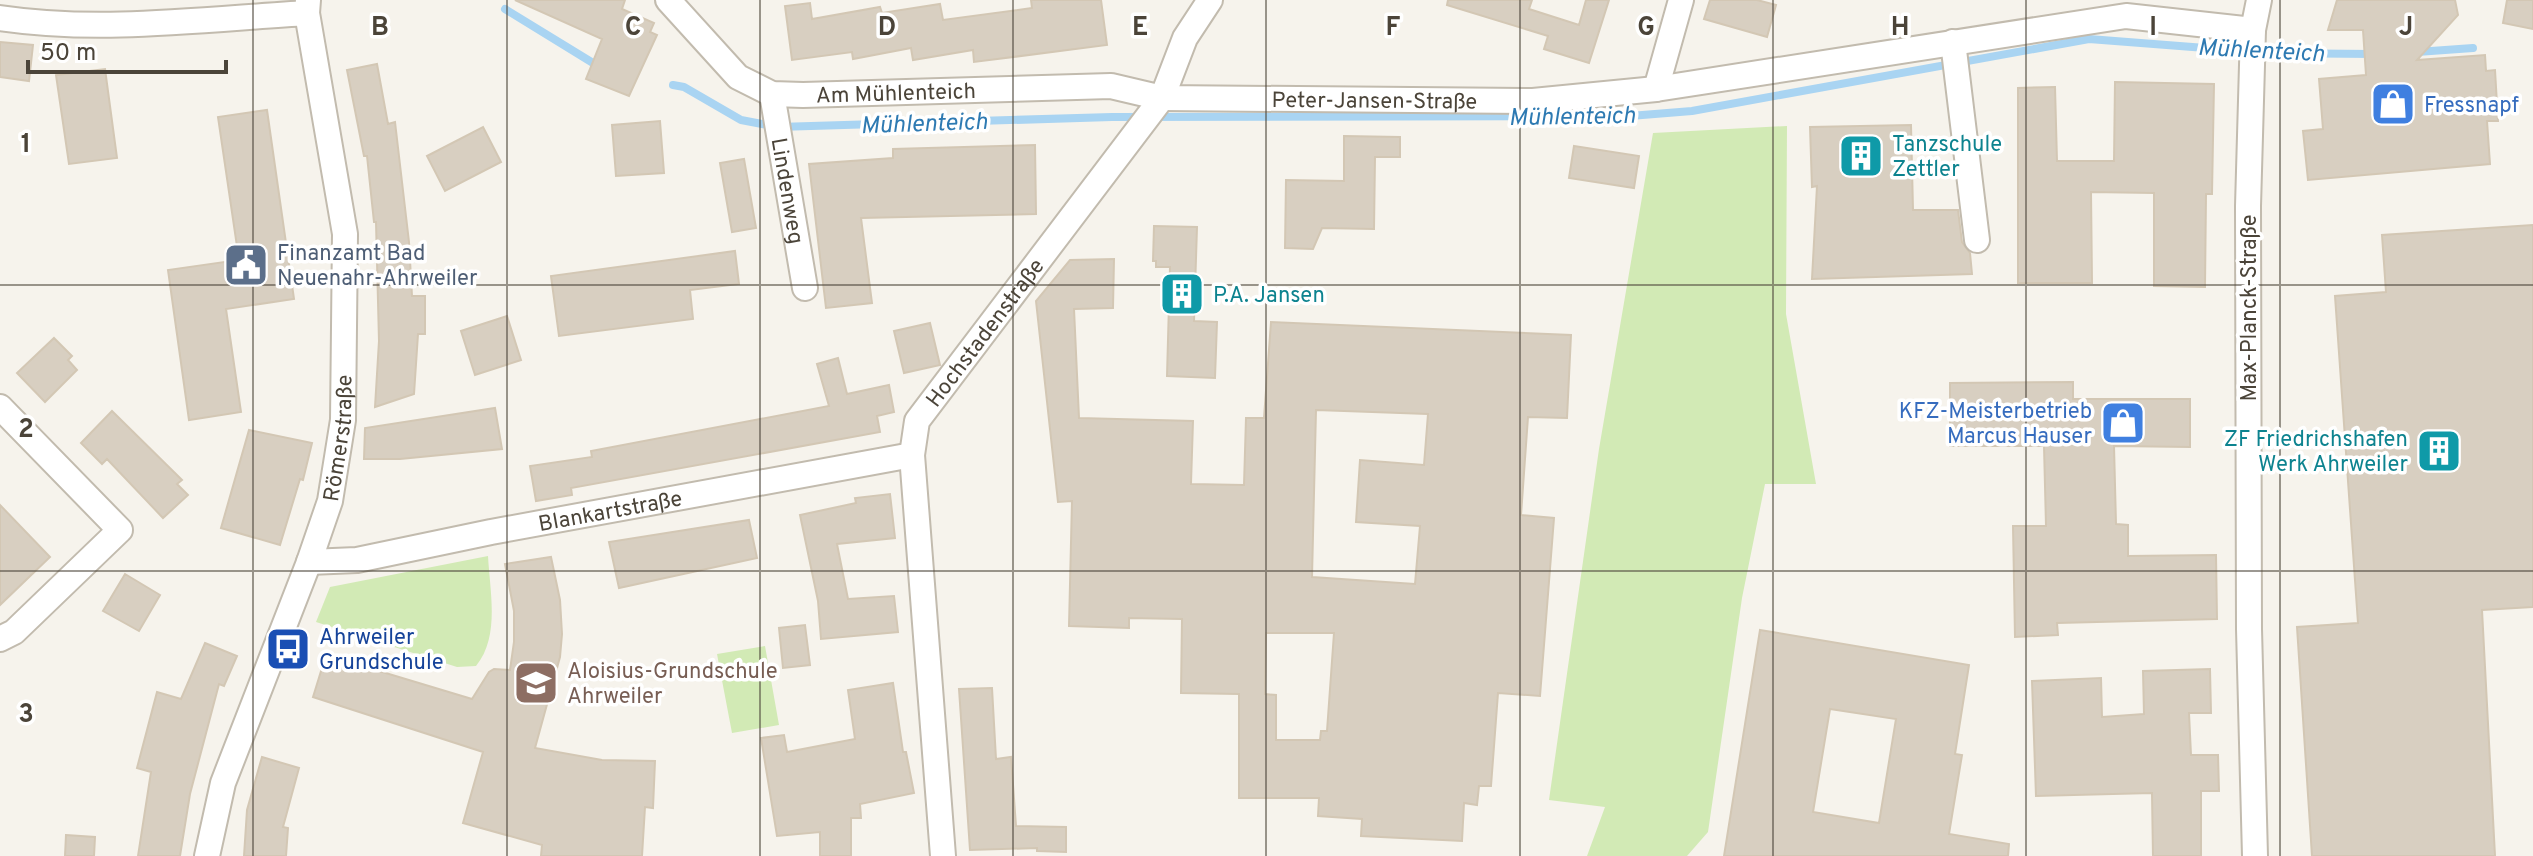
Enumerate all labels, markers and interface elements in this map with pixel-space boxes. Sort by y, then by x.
text: B [371,12,389,45]
text: C [625,12,641,45]
text: D [878,12,896,45]
text: E [1132,12,1148,45]
text: F [1386,12,1401,45]
text: G [1637,12,1655,45]
text: H [1891,12,1909,45]
text: I [2149,12,2157,45]
text: J [2399,12,2413,45]
scale bar [28,24,226,74]
water label: Mühlenteich [2197,34,2325,70]
text: 50 m [40,39,96,69]
street label: Am Mühlenteich [816,79,976,111]
shop icon: Fressnapf [2369,80,2417,128]
street label: Peter-Jansen-Straße [1271,88,1477,117]
place label: Fressnapf [2424,93,2519,120]
water label: Mühlenteich [1508,102,1636,134]
water label: Mühlenteich [860,108,988,142]
text: 1 [21,129,31,162]
building icon: Tanzschule Zettler [1837,132,1885,180]
place label: Tanzschule Zettler [1892,132,2002,184]
street label: Lindenweg [764,136,808,246]
street label: Max-Planck-Straße [2237,214,2264,402]
public building icon: Finanzamt Bad Neuenahr-Ahrweiler [222,241,270,289]
place label: Finanzamt Bad Neuenahr-Ahrweiler [277,241,478,293]
street label: Hochstadenstraße [921,254,1051,413]
building icon: P.A. Jansen [1158,270,1206,318]
place label: P.A. Jansen [1213,283,1325,310]
street label: Römerstraße [319,374,359,504]
place label: KFZ-Meisterbetrieb Marcus Hauser [1899,399,2092,451]
shop icon: KFZ-Meisterbetrieb Marcus Hauser [2099,399,2147,447]
text: 2 [18,414,34,447]
place label: ZF Friedrichshafen Werk Ahrweiler [2224,427,2408,479]
building icon: ZF Friedrichshafen Werk Ahrweiler [2415,427,2463,475]
street label: Blankartstraße [536,486,685,539]
bus stop icon: Ahrweiler Grundschule [264,625,312,673]
place label: Ahrweiler Grundschule [319,625,444,677]
school or university icon: Aloisius-Grundschule Ahrweiler [512,659,560,707]
place label: Aloisius-Grundschule Ahrweiler [567,659,778,711]
text: 3 [18,699,34,732]

